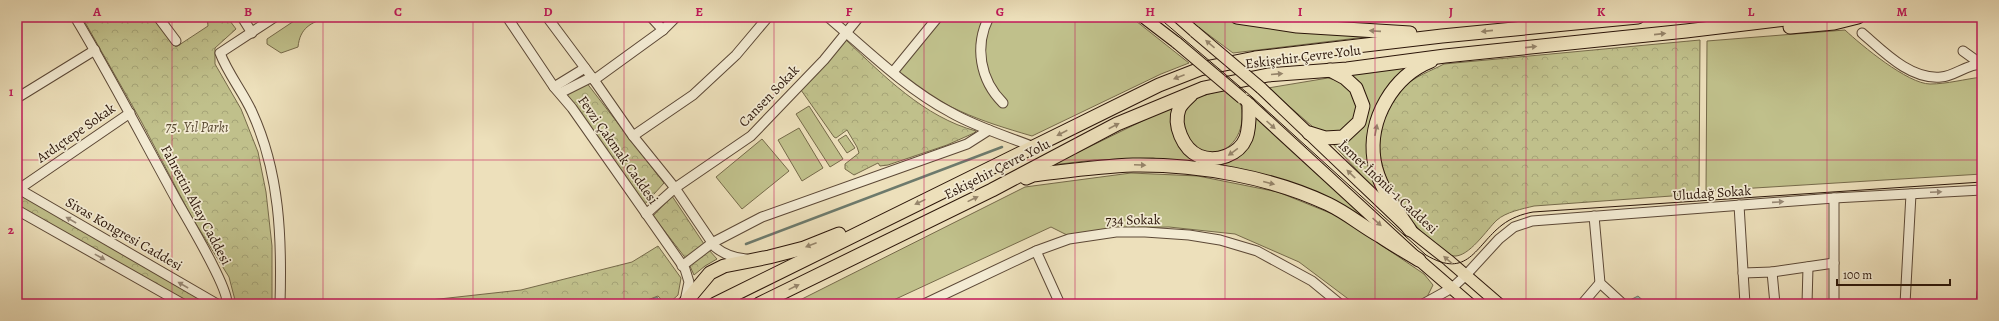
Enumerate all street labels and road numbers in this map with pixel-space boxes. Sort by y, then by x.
street label: Eskişehir Çevre Yolu [1244,40,1362,74]
street label: Cansen Sokak [735,61,804,131]
street label: Fevzi Çakmak Caddesi [573,92,663,208]
street label: Ardıçtepe Sokak [32,99,119,168]
street label: Eskişehir Çevre Yolu [941,134,1054,204]
street label: İsmet İnönü-1 Caddesi [1334,136,1442,238]
street label: Fahrettin Altay Caddesi [156,142,236,268]
street label: Uludağ Sokak [1672,181,1752,205]
street label: Sivas Kongresi Caddesi [62,193,186,275]
street label: 734 Sokak [1105,210,1161,230]

